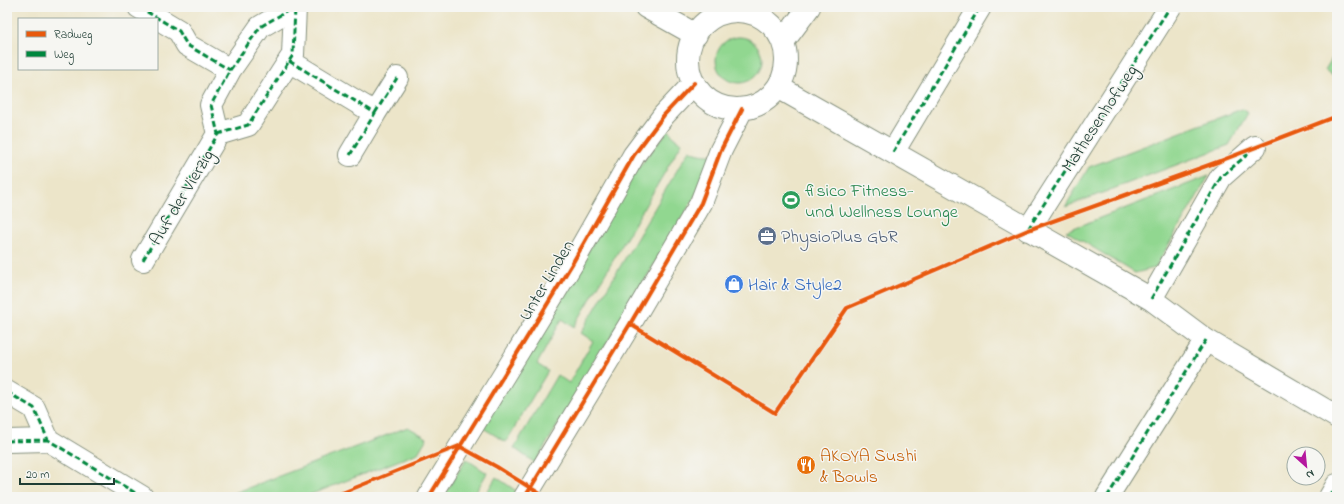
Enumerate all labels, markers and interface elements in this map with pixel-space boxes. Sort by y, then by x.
legend [18,18,158,70]
text: Radweg [54,26,93,45]
text: Weg [54,46,74,65]
street label: Mathesenhofweg [1056,60,1146,179]
street label: Auf der Vierzig [144,145,222,251]
place label: fisico Fitness- und Wellness Lounge [805,179,959,227]
sports icon: fisico Fitness- und Wellness Lounge [780,189,802,211]
office icon: PhysioPlus GbR [756,225,778,247]
place label: PhysioPlus GbR [781,225,898,251]
street label: Unter Linden [513,236,582,326]
shop icon: Hair & Style2 [723,273,745,295]
place label: Hair & Style2 [748,273,842,299]
place label: AKOYA Sushi & Bowls [820,444,917,491]
north arrow [1286,446,1326,486]
restaurant icon: AKOYA Sushi & Bowls [795,454,817,476]
scale bar [20,460,114,486]
text: N [1303,465,1317,483]
text: 20 m [26,466,49,484]

